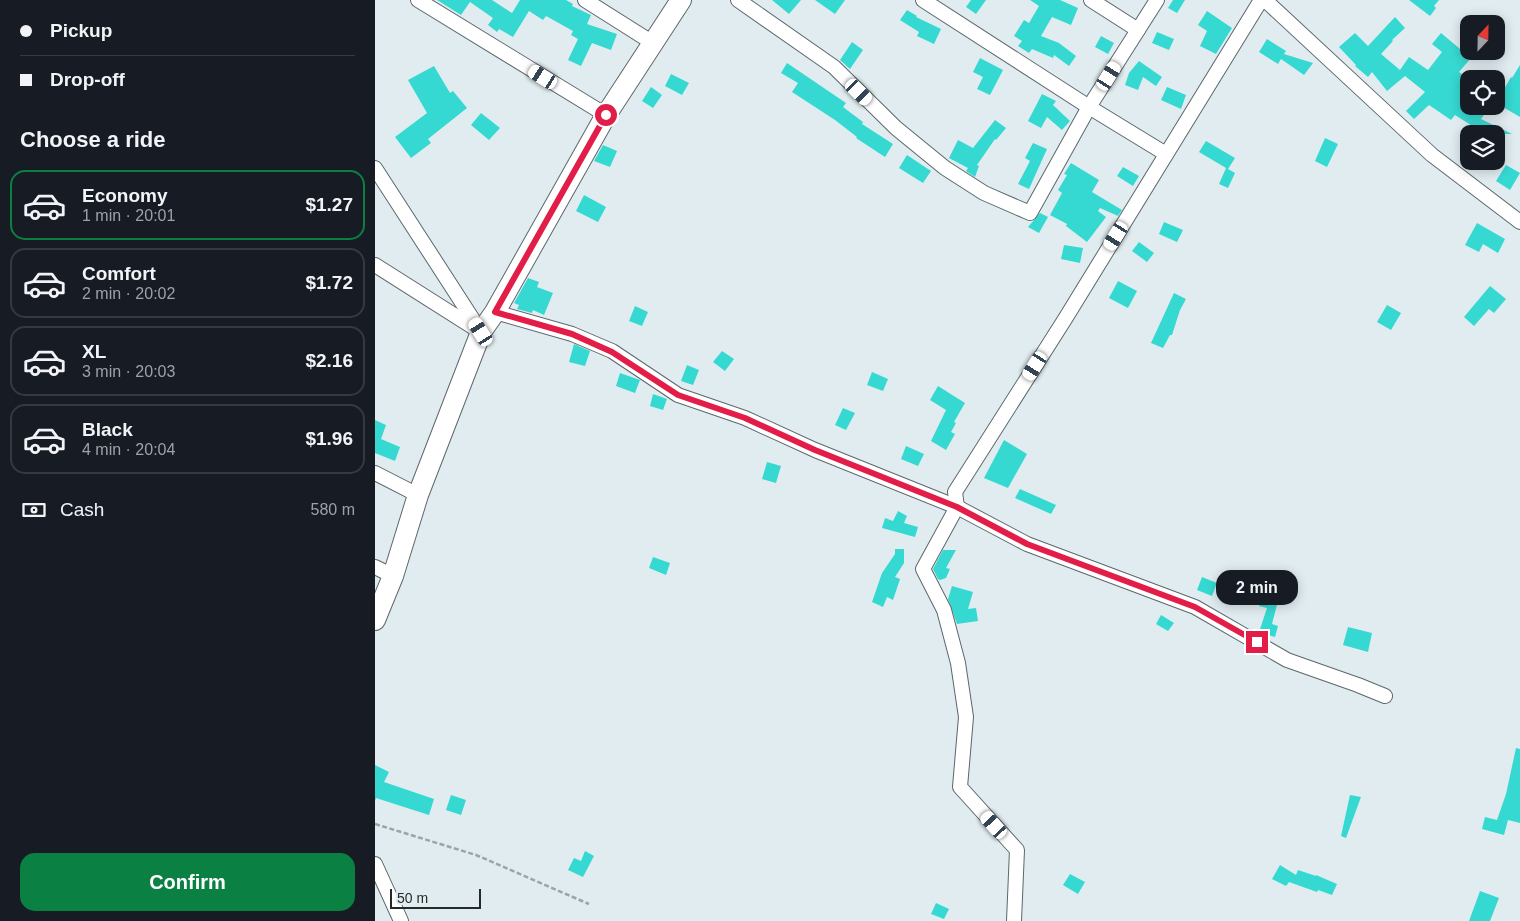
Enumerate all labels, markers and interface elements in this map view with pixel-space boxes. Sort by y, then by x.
north arrow [1460,15,1505,60]
map controls [1460,15,1505,170]
text: Pickup [50,20,112,41]
car [1094,59,1123,93]
car [526,63,559,91]
text: Drop-off [50,69,125,90]
button: locate [1460,70,1505,115]
car [843,76,875,108]
route start [595,104,617,126]
button: layers [1460,125,1505,170]
text: Choose a ride [20,127,165,152]
icon: car [22,183,67,228]
text: Economy [82,185,168,206]
text: $1.27 [305,194,353,215]
text: 1 min · 20:01 [82,207,175,224]
car [1101,219,1130,253]
icon: car [22,261,67,306]
text: Comfort [82,263,156,284]
text: $1.72 [305,272,353,293]
text: 2 min · 20:02 [82,285,175,302]
car [466,315,495,349]
icon: car [22,339,67,384]
text: XL [82,341,106,362]
car [1020,349,1049,383]
text: $2.16 [305,350,353,371]
text: 3 min · 20:03 [82,363,175,380]
icon: car [22,417,67,462]
text: Black [82,419,133,440]
text: $1.96 [305,428,353,449]
text: 4 min · 20:04 [82,441,175,458]
icon: cash [20,496,48,524]
text: Cash [60,499,104,520]
text: 580 m [311,501,355,518]
callout: 2 min [1216,570,1298,604]
text: 2 min [1236,579,1278,596]
route end [1246,631,1268,653]
car [978,809,1009,841]
button: Confirm [20,853,355,911]
scale bar [390,886,481,909]
text: 50 m [397,890,428,906]

